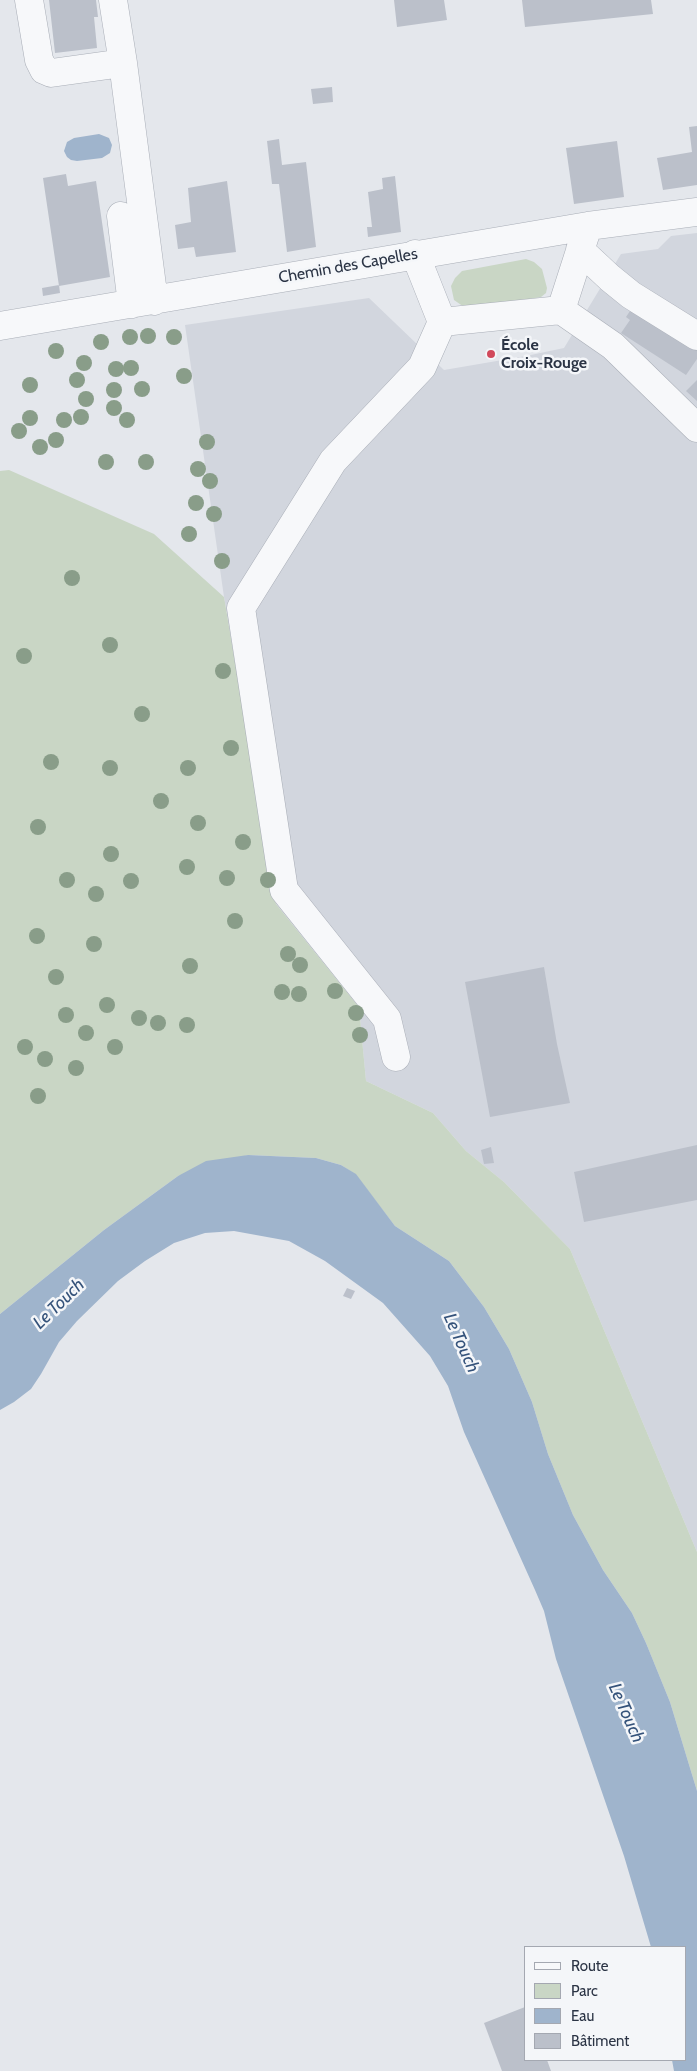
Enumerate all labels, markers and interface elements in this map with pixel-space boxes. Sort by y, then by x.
street label: Chemin des Capelles [277,244,419,288]
place label: École Croix-Rouge [501,335,587,373]
marker: École Croix-Rouge [485,348,497,360]
water label: Le Touch [29,1274,89,1334]
water label: Le Touch [438,1310,484,1376]
water label: Le Touch [603,1680,649,1746]
legend [524,1946,687,2061]
text: Route [571,1957,609,1975]
text: Parc [571,1982,598,2000]
text: Eau [571,2007,594,2025]
text: Bâtiment [571,2032,629,2050]

